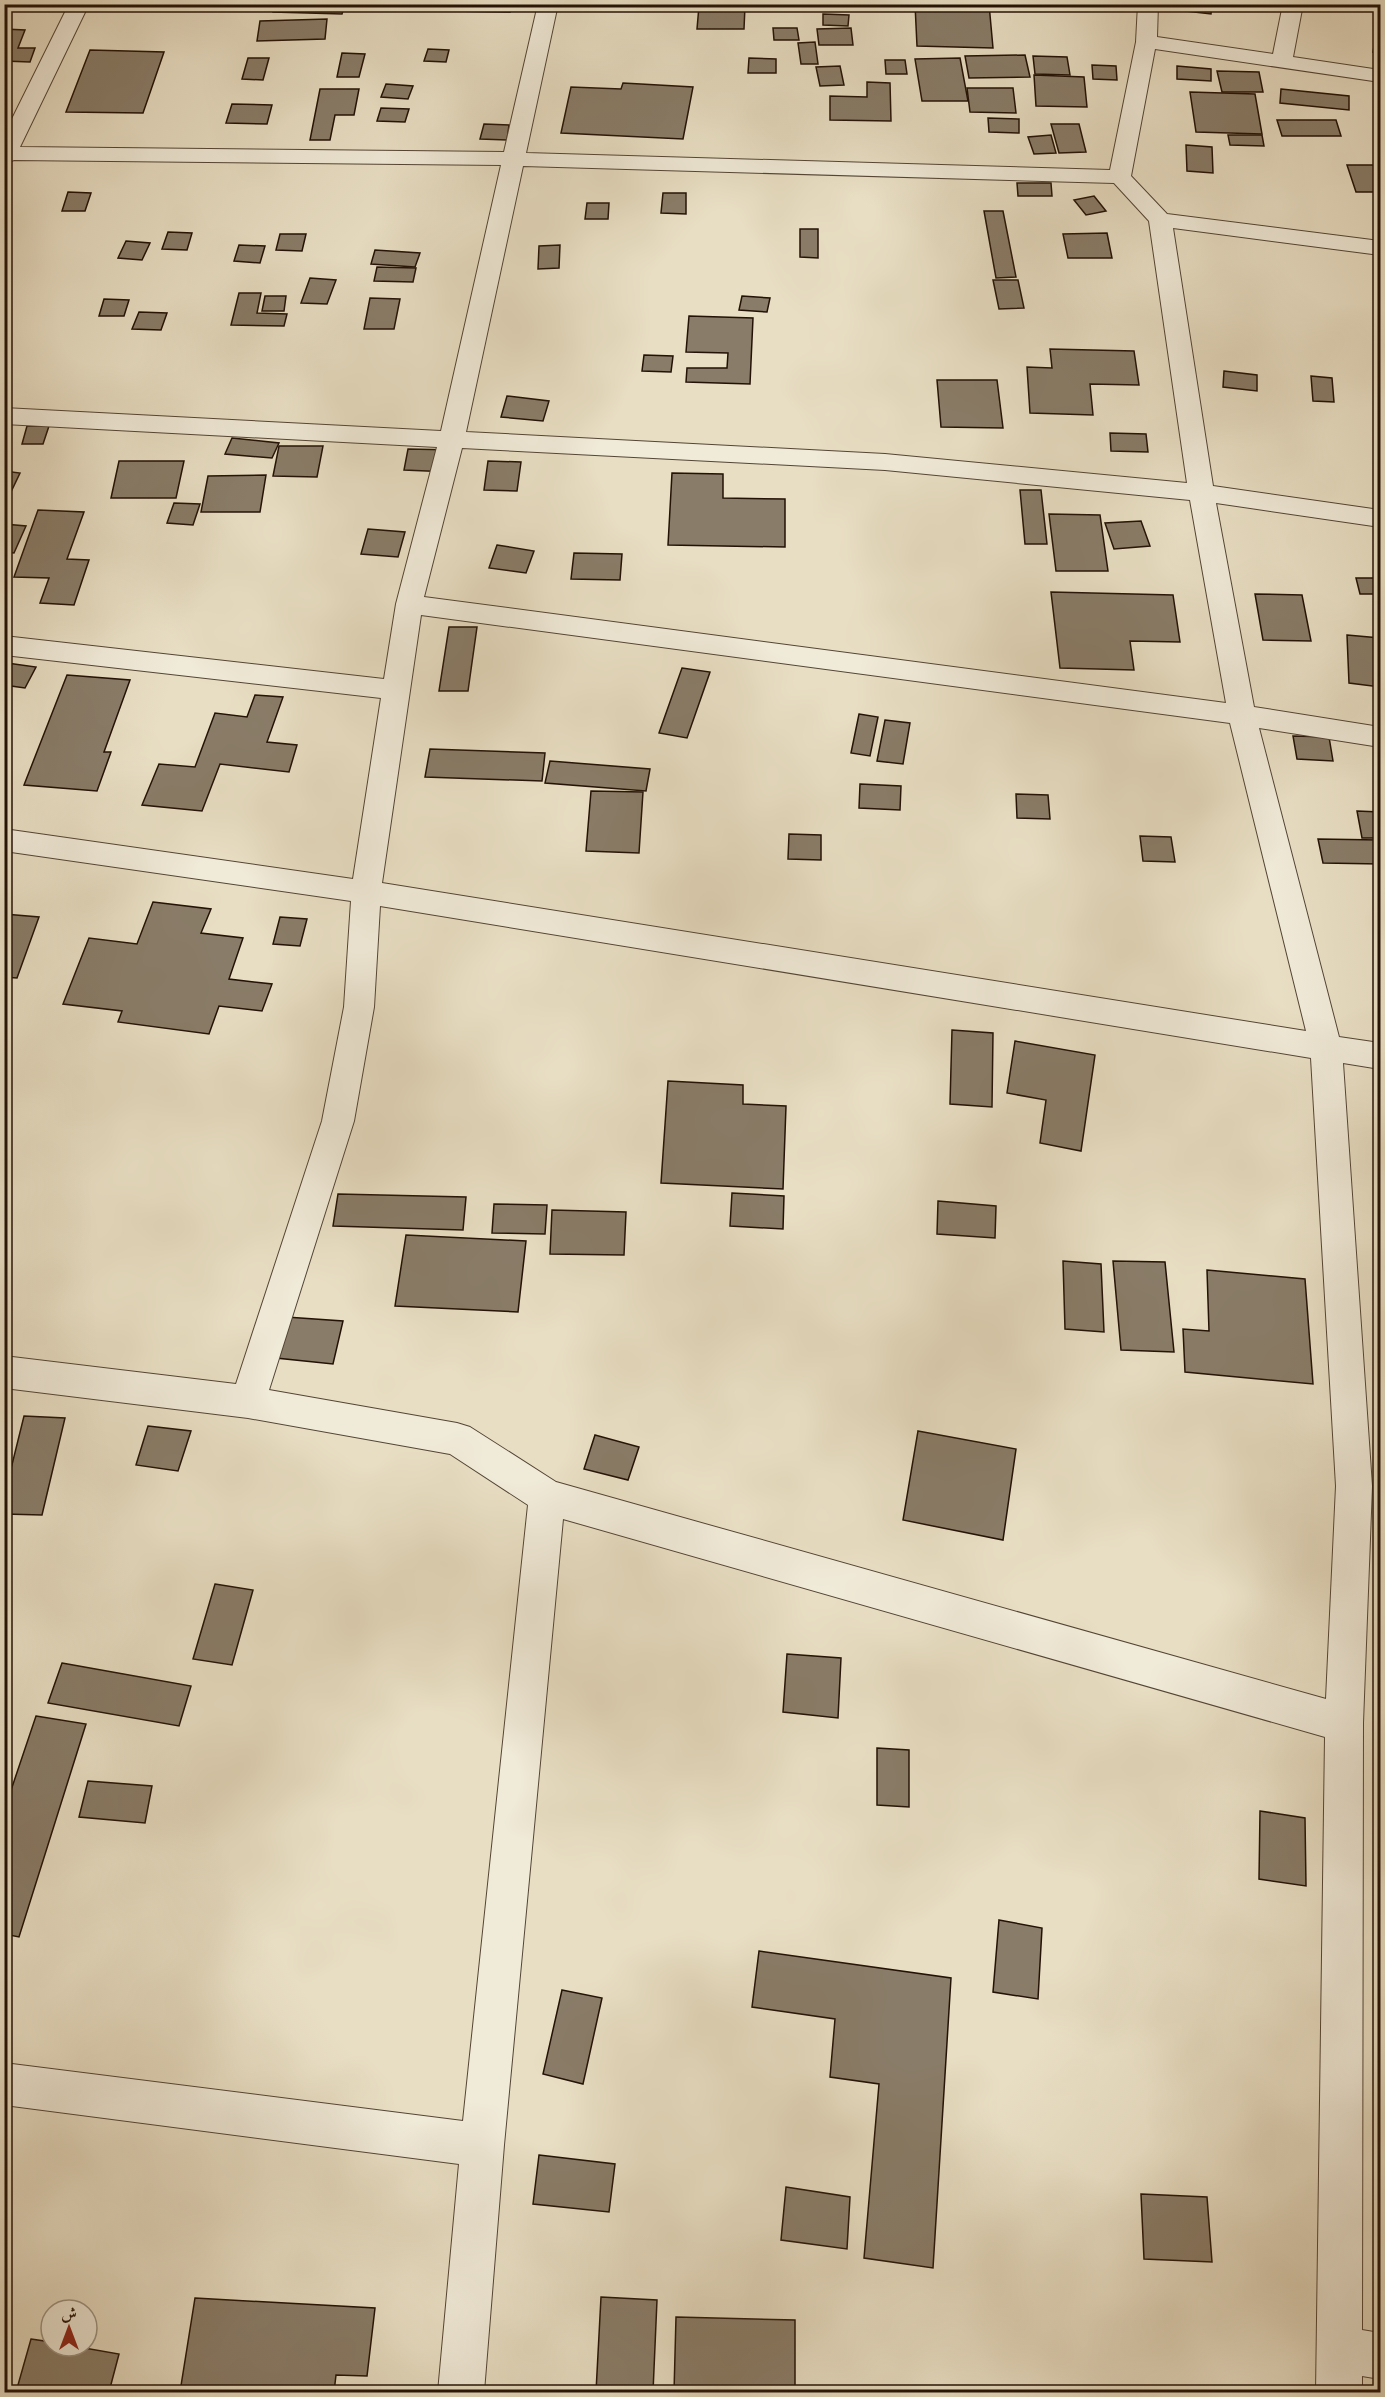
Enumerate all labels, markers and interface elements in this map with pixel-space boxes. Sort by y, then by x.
north arrow [39,2298,99,2358]
text: ش [61,2303,77,2325]

